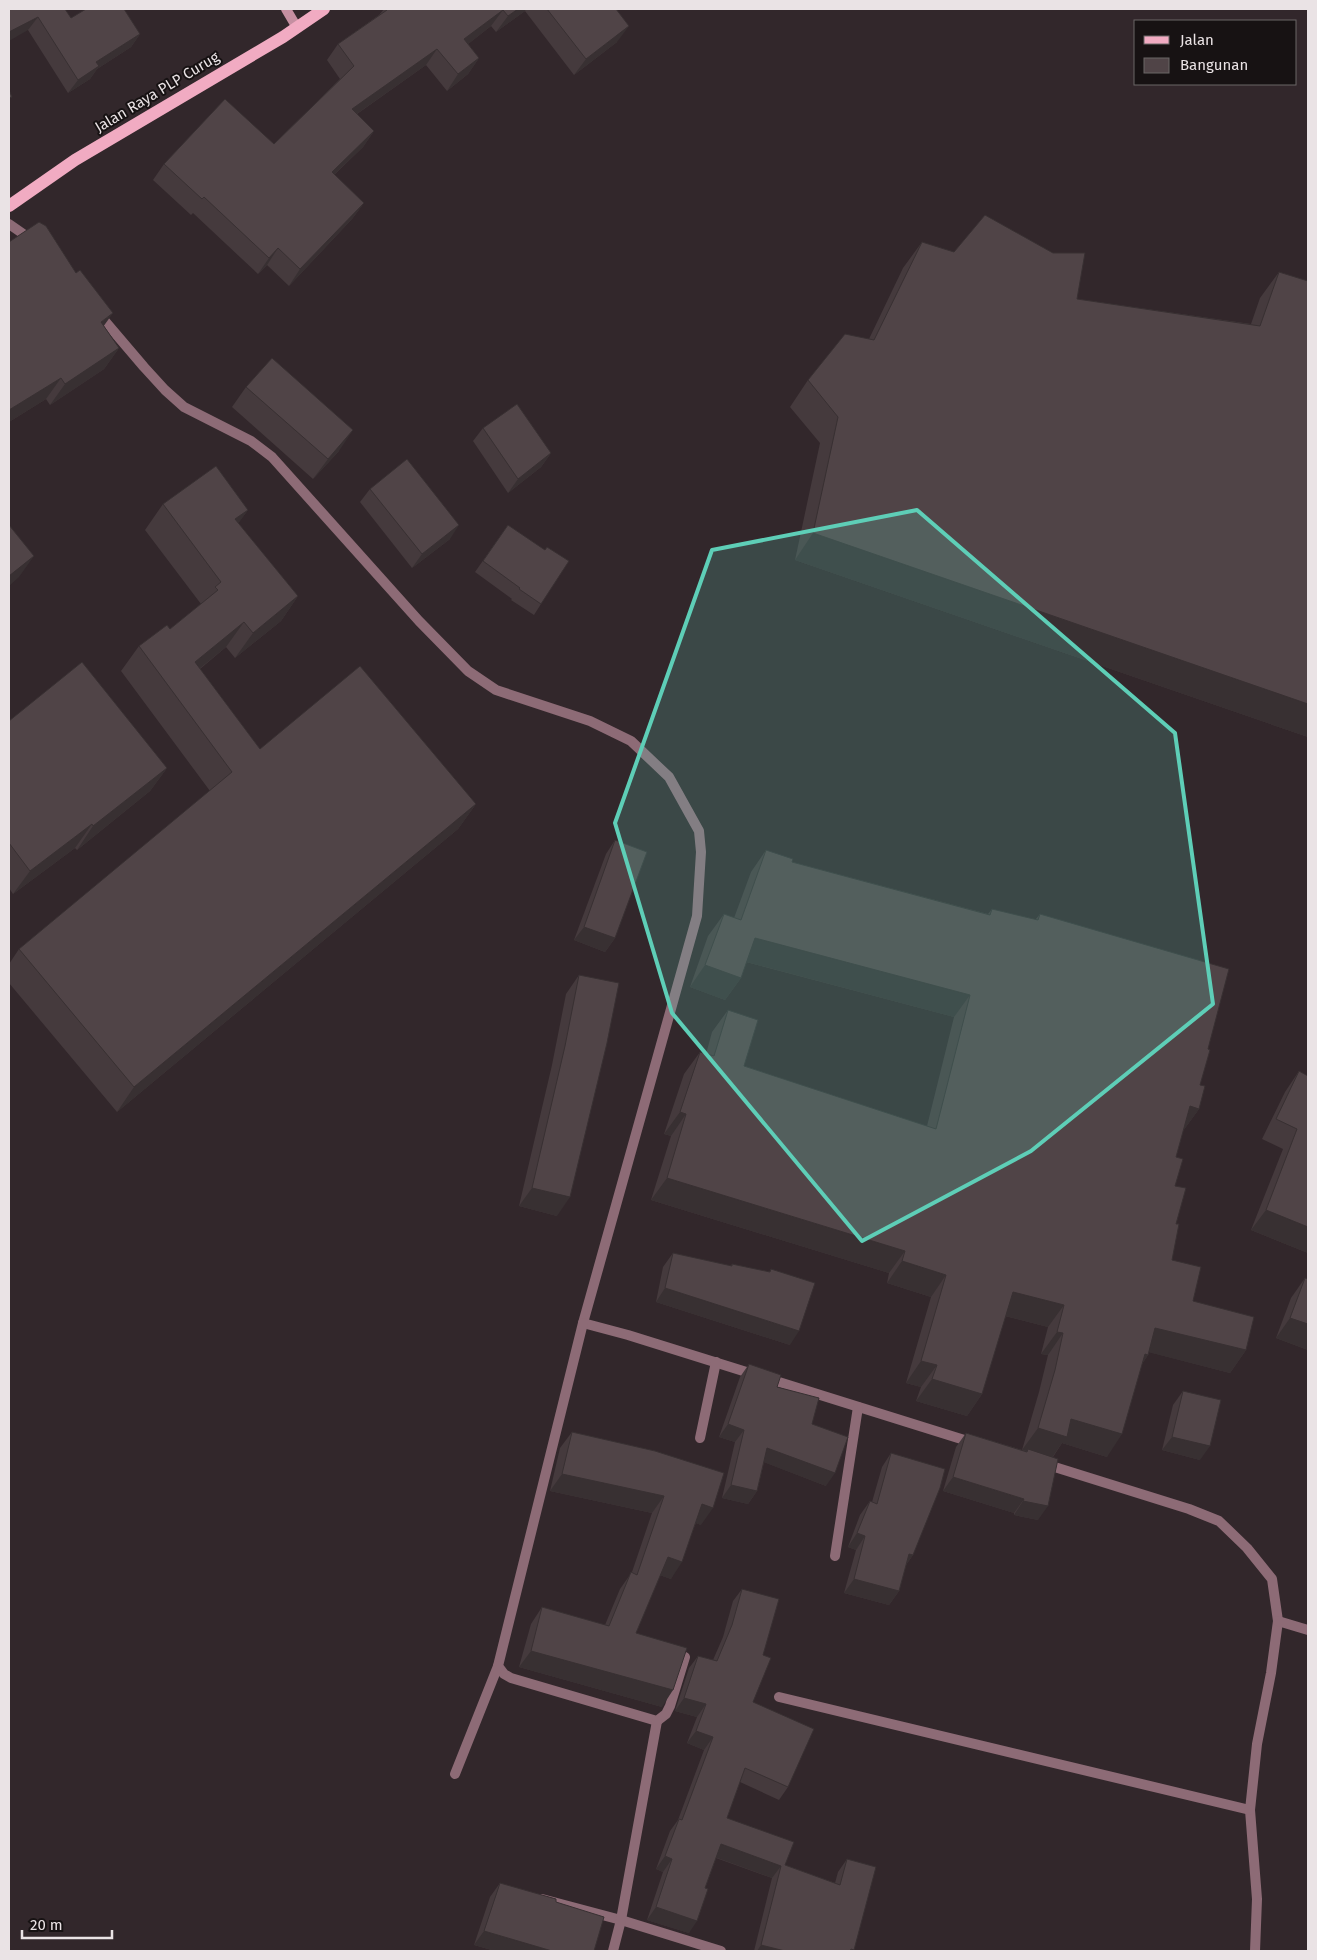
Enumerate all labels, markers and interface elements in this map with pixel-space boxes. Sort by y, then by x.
legend [1134,20,1297,85]
text: Jalan [1180,31,1214,49]
street label: Jalan Raya PLP Curug [91,48,223,136]
text: Bangunan [1180,56,1248,74]
scale bar [22,1908,112,1940]
text: 20 m [30,1916,63,1934]

